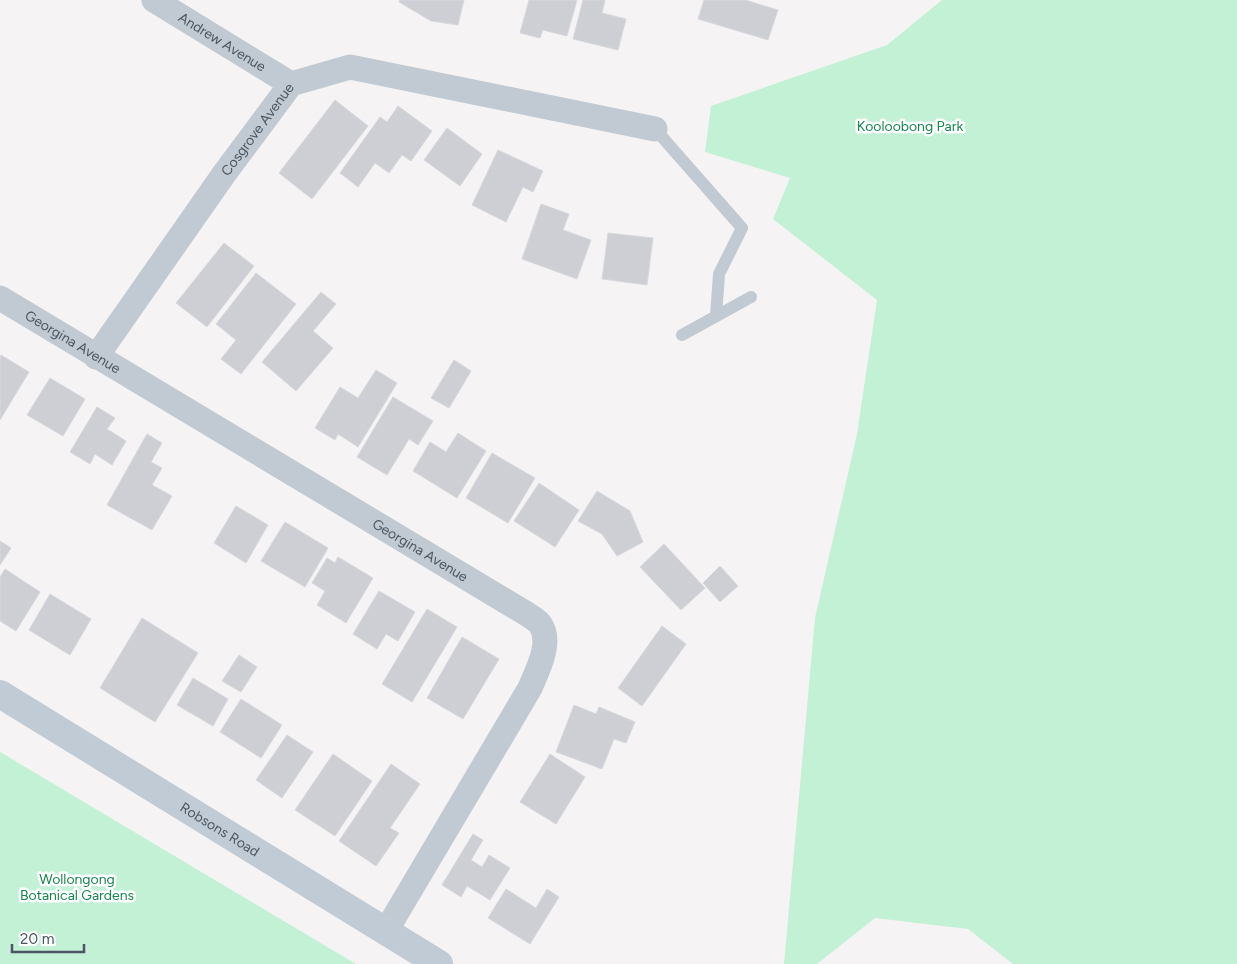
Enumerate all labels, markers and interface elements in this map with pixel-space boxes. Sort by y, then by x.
street label: Andrew Avenue [175,9,269,76]
street label: Cosgrove Avenue [218,80,298,179]
park label: Kooloobong Park [857,118,963,135]
street label: Georgina Avenue [22,307,124,377]
street label: Georgina Avenue [369,515,471,586]
street label: Robsons Road [177,799,262,860]
park label: Wollongong Botanical Gardens [20,871,134,904]
scale bar [12,922,85,954]
text: 20 m [20,930,54,948]

